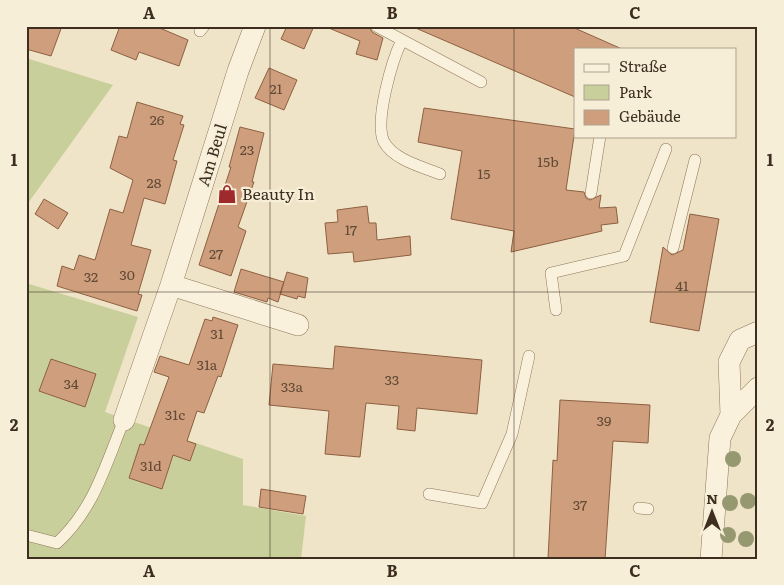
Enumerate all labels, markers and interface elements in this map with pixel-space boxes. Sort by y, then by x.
text: A [143,0,155,24]
text: B [386,0,398,24]
text: C [629,0,641,24]
legend [574,48,736,138]
text: Straße [619,54,667,77]
house number: 21 [270,78,283,98]
text: Park [619,80,653,103]
text: Gebäude [619,104,681,127]
house number: 26 [150,109,165,129]
street label: Am Beul [190,120,232,189]
house number: 23 [240,139,254,159]
text: 1 [11,147,18,171]
text: 1 [767,147,774,171]
house number: 15b [537,151,559,171]
house number: 15 [478,163,490,183]
house number: 28 [147,172,162,192]
place label: Beauty In [242,181,315,205]
shop icon: Beauty In [216,183,238,205]
house number: 17 [345,219,357,239]
house number: 27 [209,243,223,263]
house number: 30 [119,264,135,284]
house number: 32 [84,266,98,286]
house number: 41 [675,275,689,295]
house number: 31 [210,323,224,343]
house number: 31a [197,354,218,374]
house number: 33 [385,369,399,389]
house number: 34 [63,373,79,393]
house number: 33a [281,376,304,396]
house number: 31c [165,404,185,424]
house number: 39 [597,410,611,430]
text: 2 [10,412,19,436]
text: 2 [766,412,775,436]
house number: 31d [140,455,162,475]
north arrow [686,488,736,538]
text: N [706,488,718,508]
house number: 37 [573,494,587,514]
text: A [143,558,155,582]
text: B [386,558,398,582]
text: C [629,558,641,582]

